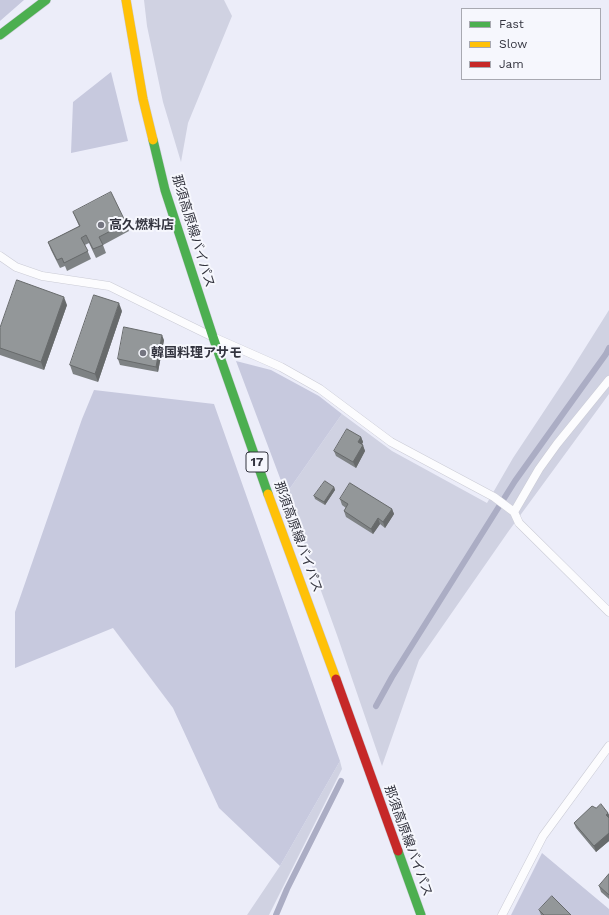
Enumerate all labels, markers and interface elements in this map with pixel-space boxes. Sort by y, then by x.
legend [461,8,601,80]
text: Fast [499,17,524,31]
text: Slow [499,37,527,51]
text: Jam [499,57,524,71]
street label: 那須高原線バイパス [168,173,218,289]
place label: 高久燃料店 [109,217,174,233]
marker: 高久燃料店 [96,220,106,230]
place label: 韓国料理アサモ [151,345,242,361]
marker: 韓国料理アサモ [138,348,148,358]
road number: 17 [246,452,268,472]
street label: 那須高原線バイパス [271,479,325,595]
street label: 那須高原線バイパス [381,783,435,899]

